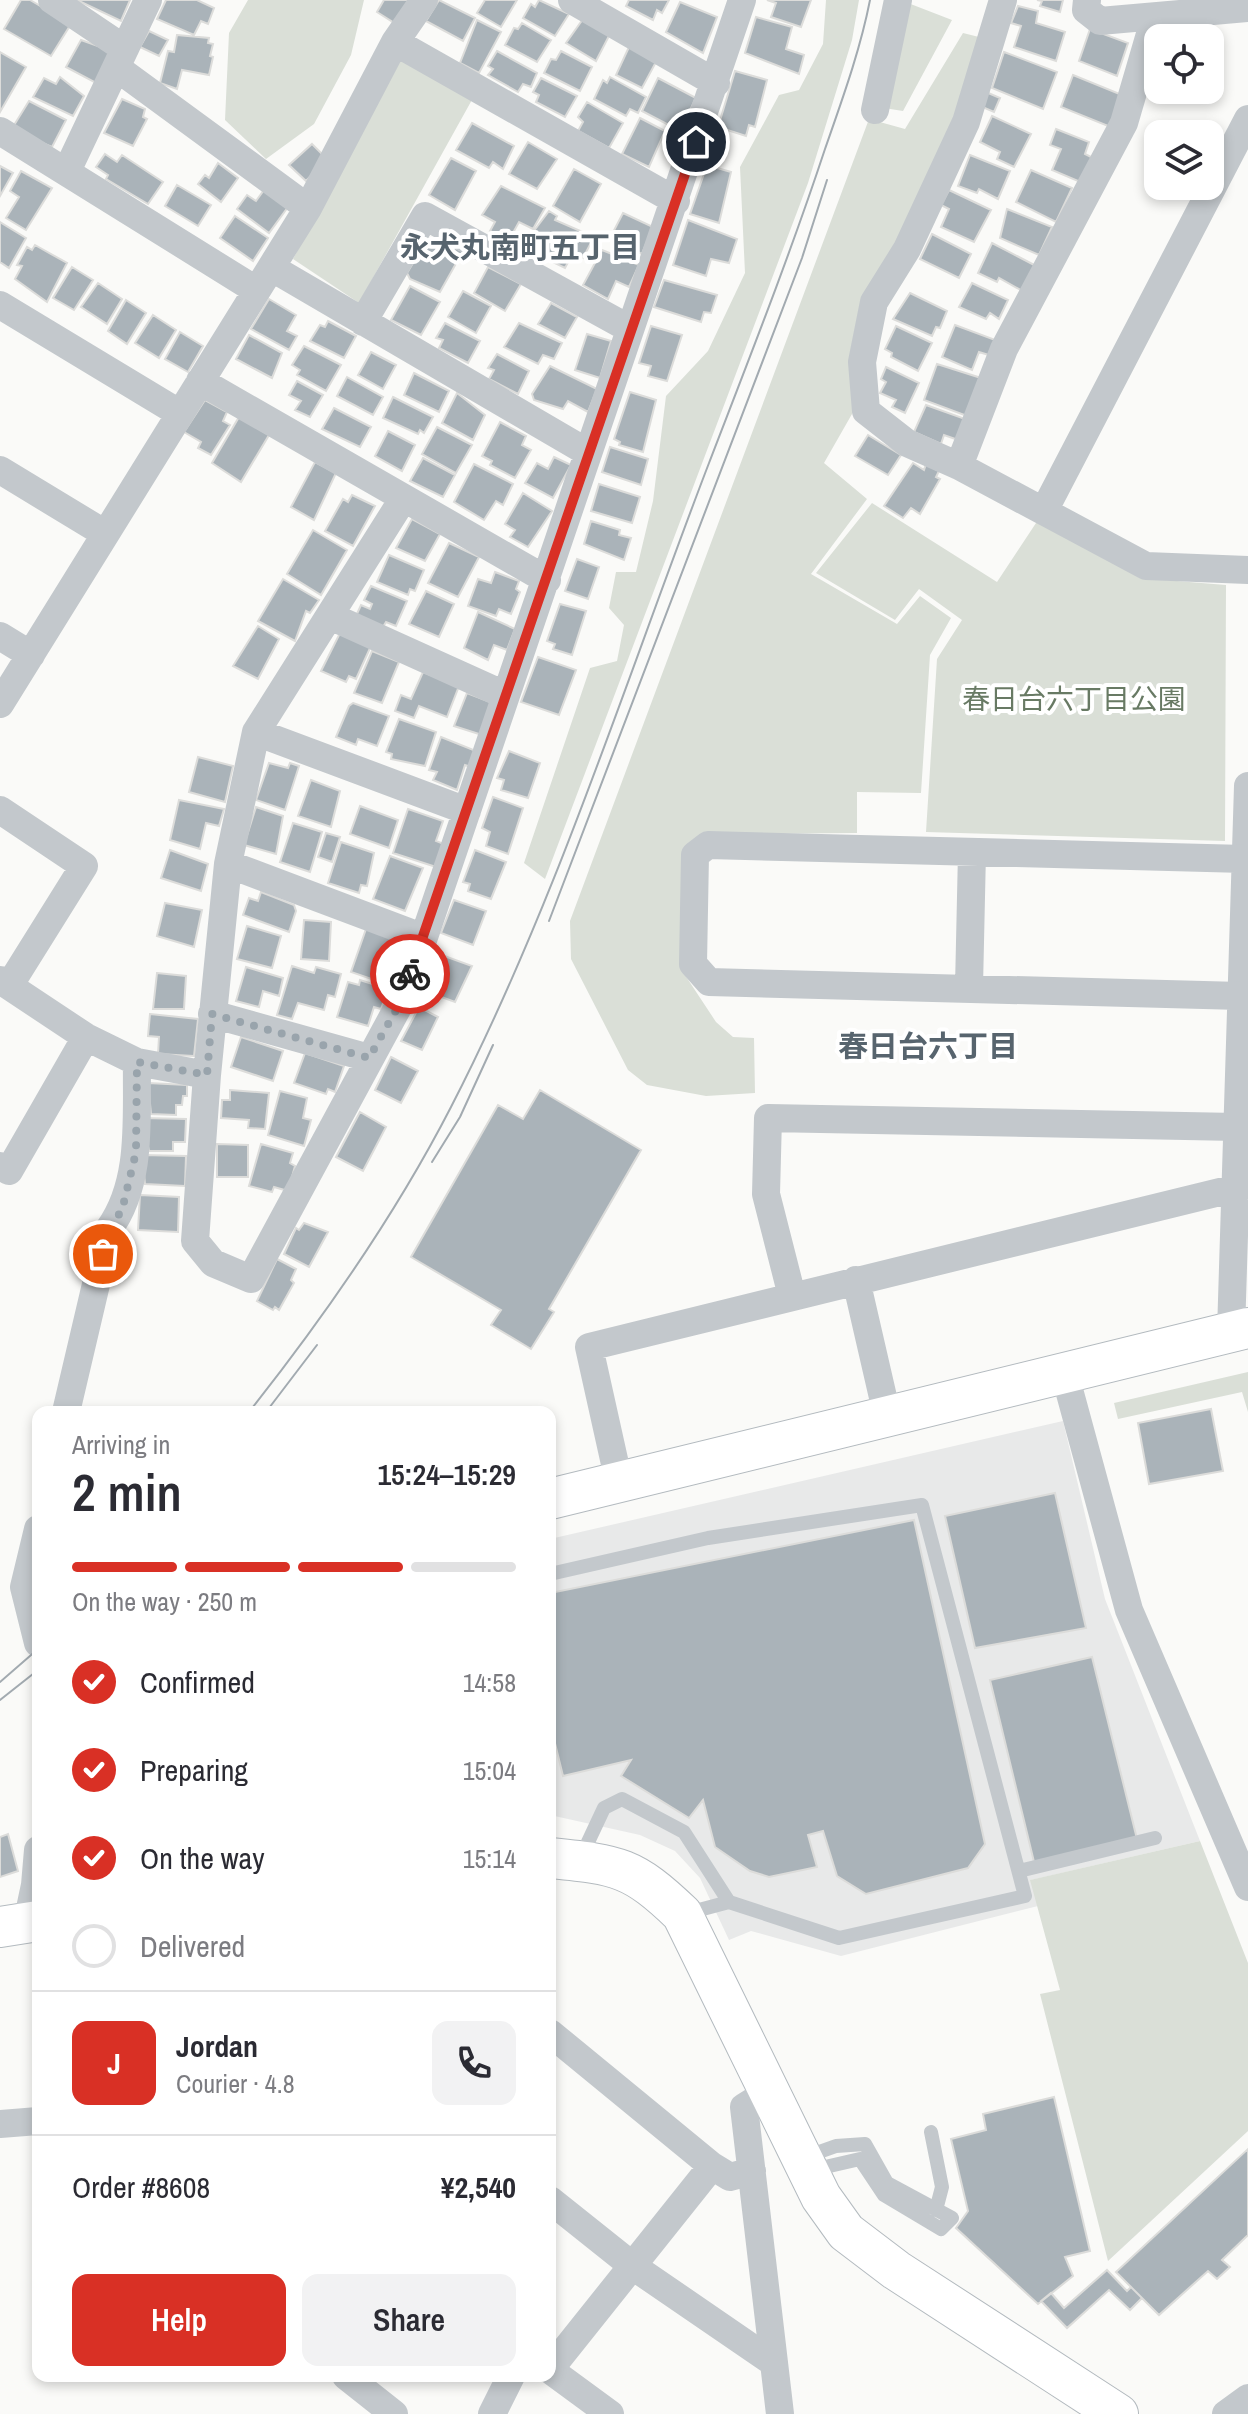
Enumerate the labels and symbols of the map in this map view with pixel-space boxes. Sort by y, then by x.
pin [662,108,730,176]
district label: 永犬丸南町五丁目 [400,227,640,267]
park label: 春日台六丁目公園 [962,680,1186,718]
courier [370,934,450,1014]
district label: 春日台六丁目 [838,1026,1018,1066]
pin [69,1220,137,1288]

